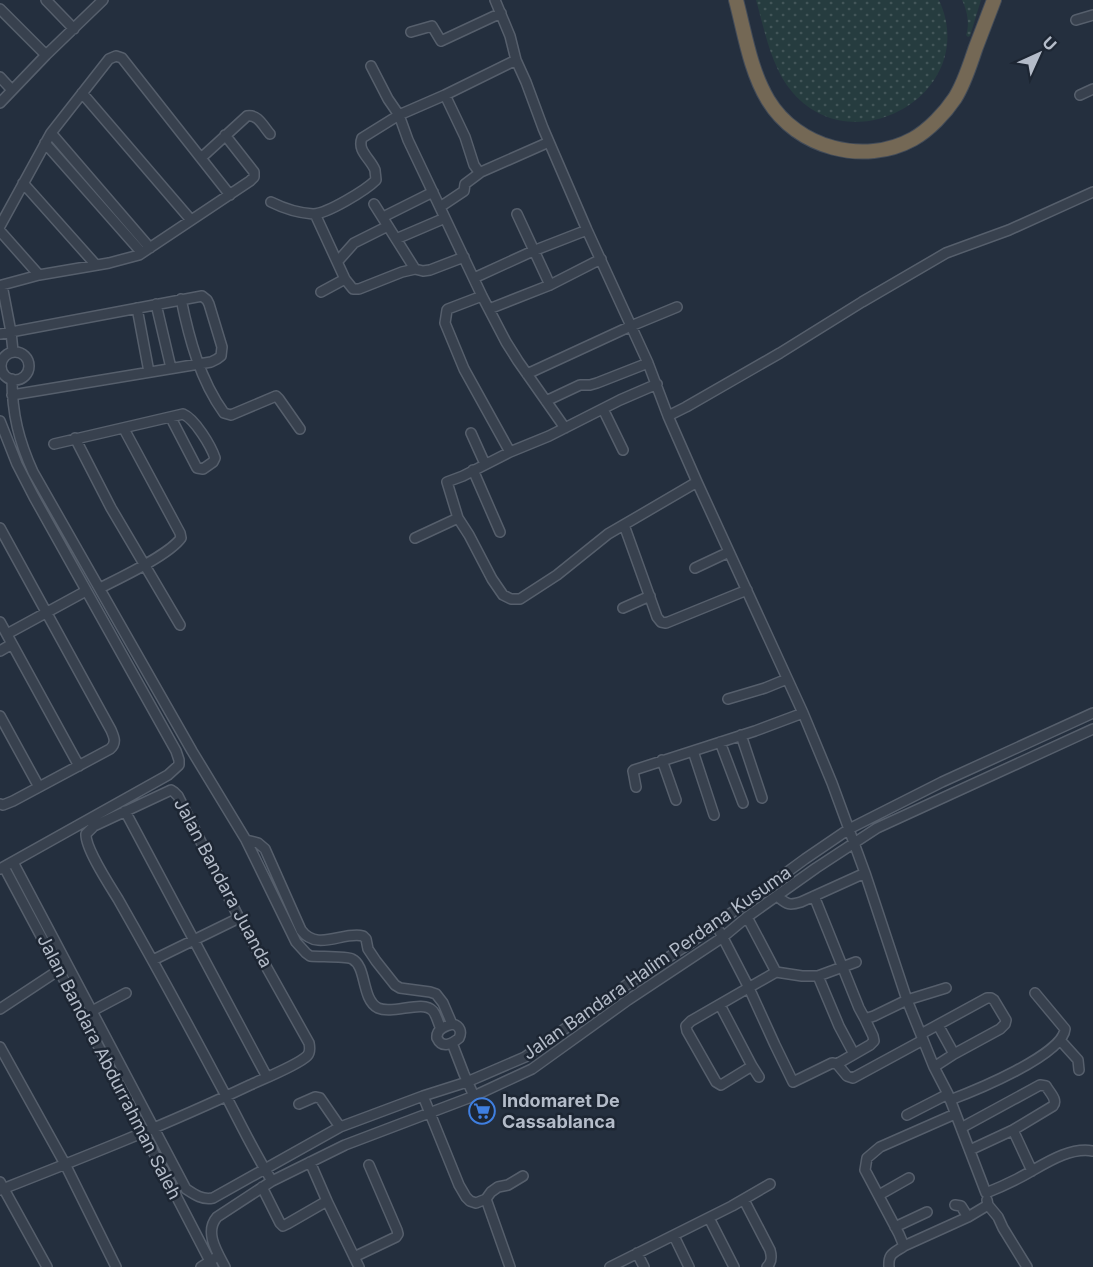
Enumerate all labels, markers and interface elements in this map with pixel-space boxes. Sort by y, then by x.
north arrow [1009,24,1069,84]
text: U [1038,32,1061,55]
street label: Jalan Bandara Juanda [170,794,277,971]
street label: Jalan Bandara Halim Perdana Kusuma [519,861,795,1064]
street label: Jalan Bandara Abdurrahman Saleh [33,931,186,1203]
place label: Indomaret De Cassablanca [502,1090,620,1132]
supermarket icon: Indomaret De Cassablanca [467,1096,497,1126]

